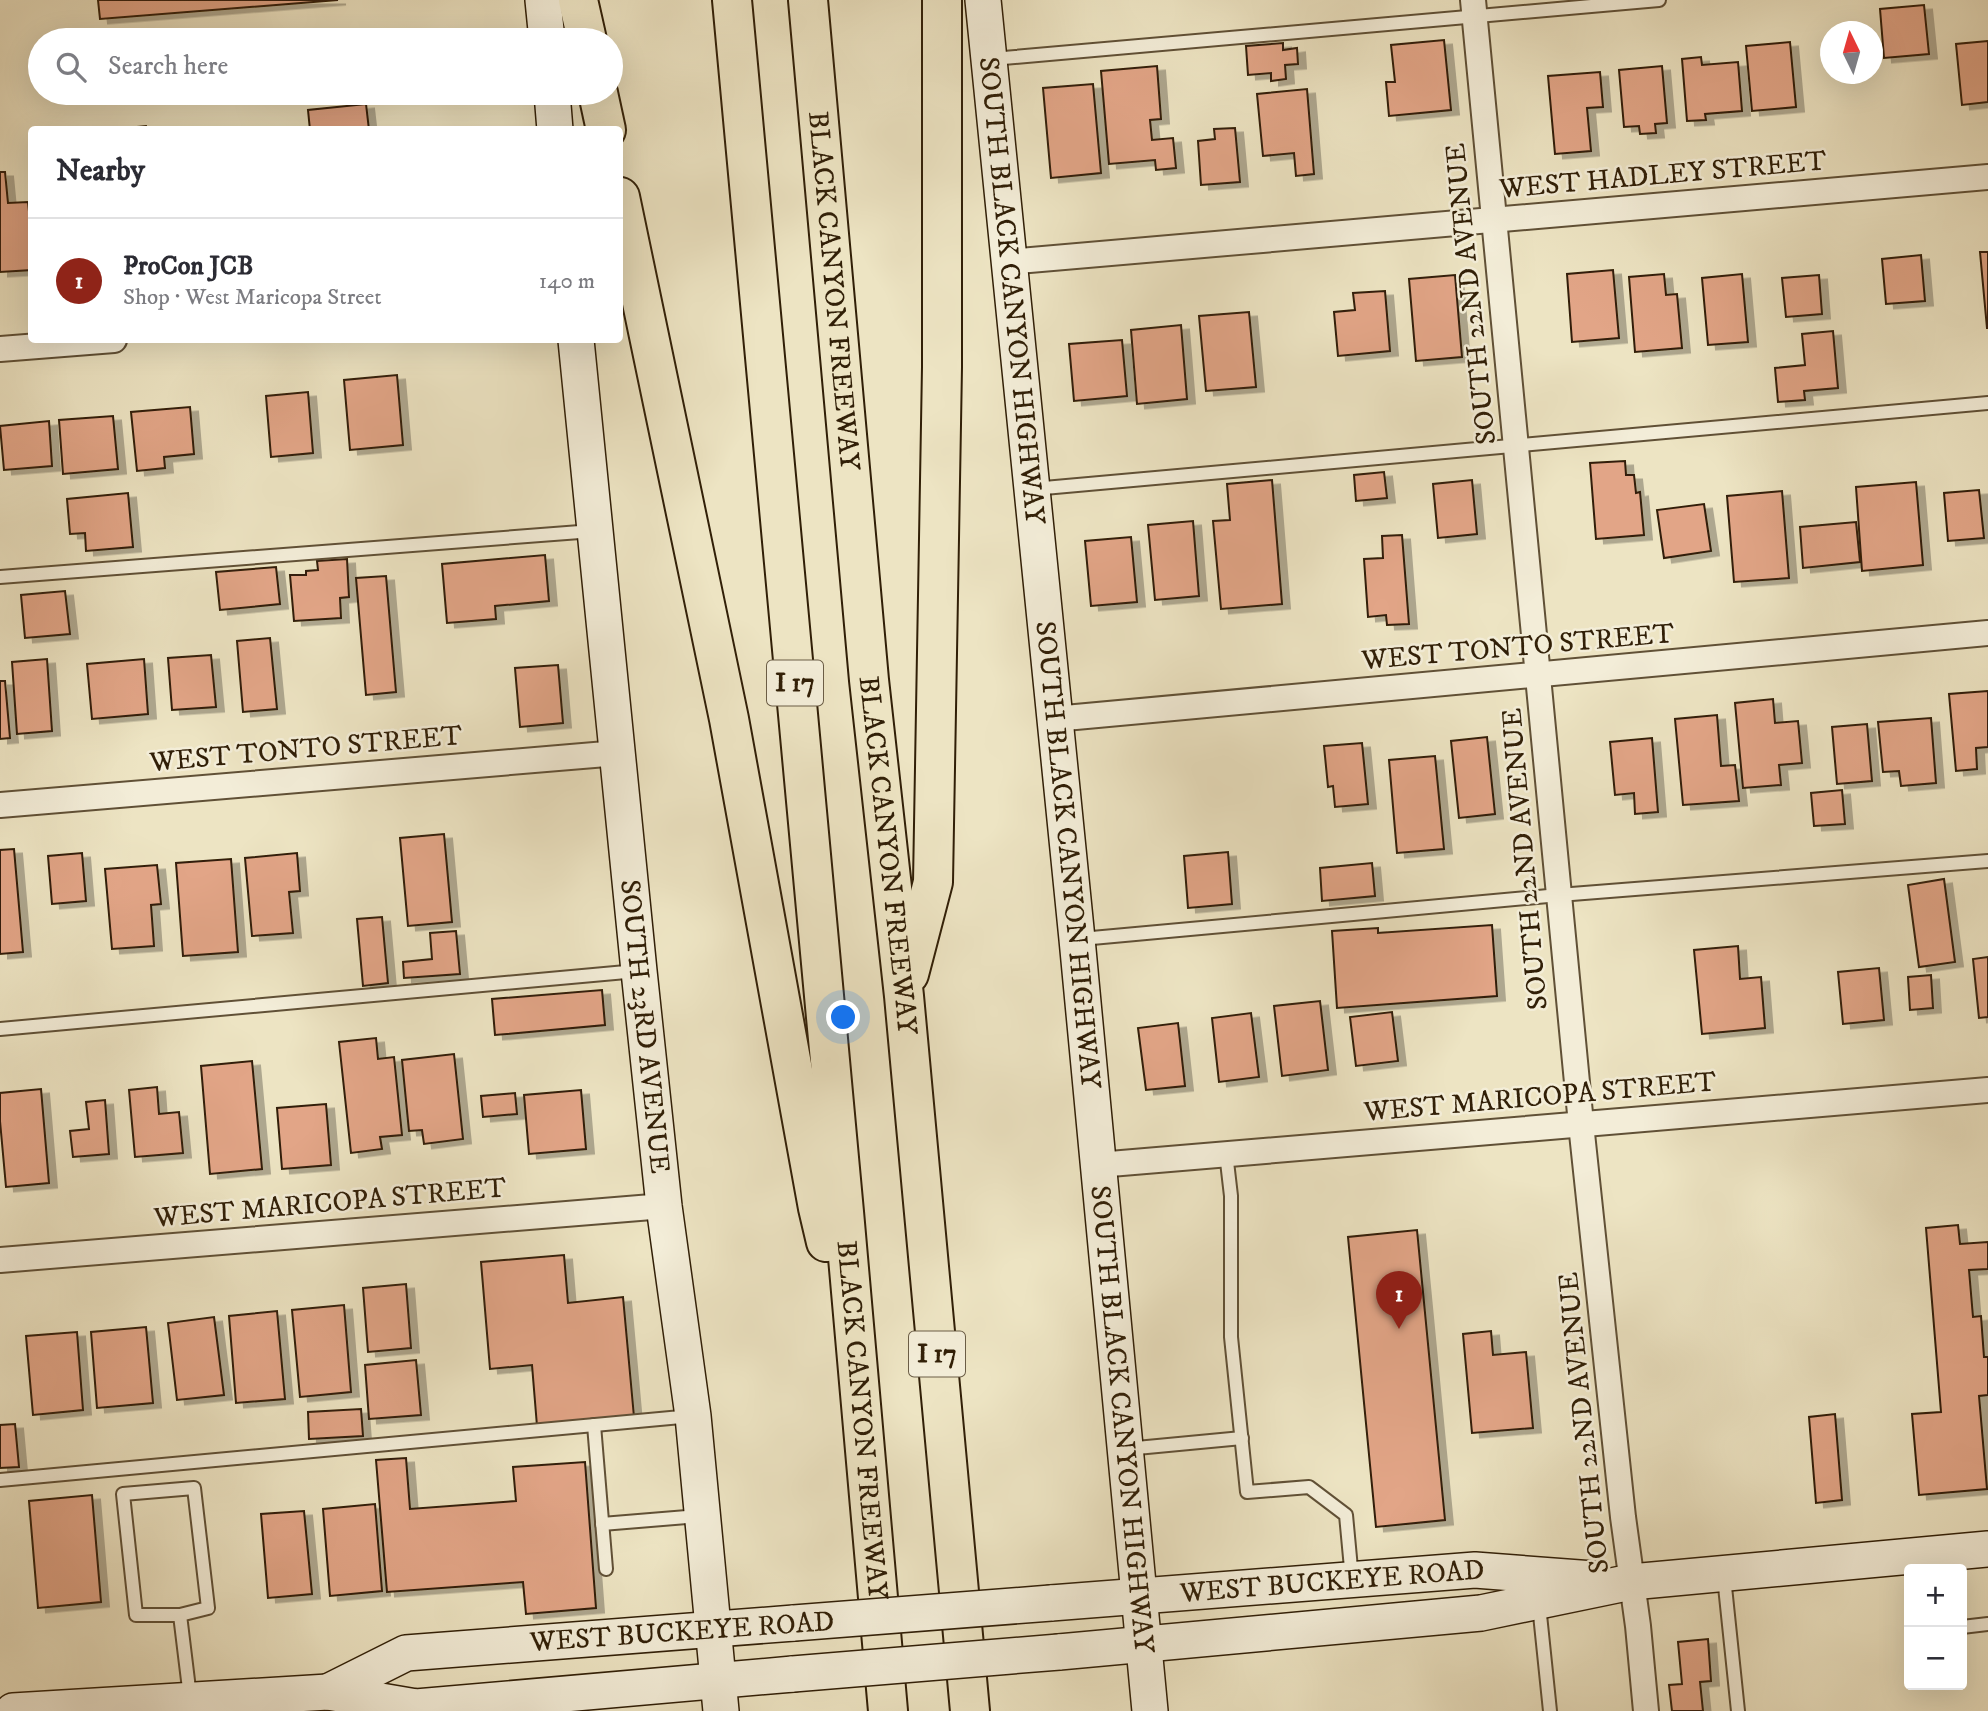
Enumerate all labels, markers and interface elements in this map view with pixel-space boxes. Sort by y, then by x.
north arrow [1820,21,1883,84]
search box [28,28,623,105]
icon: search [52,48,90,86]
text: Search here [108,50,228,83]
street label: SOUTH BLACK CANYON HIGHWAY [971,55,1053,526]
street label: BLACK CANYON FREEWAY [801,110,868,472]
street label: SOUTH 22ND AVENUE [1438,141,1504,447]
street label: WEST HADLEY STREET [1497,143,1828,207]
text: Nearby [56,153,145,190]
text: ProCon JCB [123,250,253,283]
text: 1 [75,267,83,296]
text: 140 m [539,267,595,296]
text: Shop · West Maricopa Street [123,283,382,312]
street label: WEST TONTO STREET [1359,616,1676,678]
street label: SOUTH BLACK CANYON HIGHWAY [1028,619,1109,1091]
road number: I 17 [767,660,823,706]
street label: BLACK CANYON FREEWAY [851,674,925,1036]
street label: SOUTH 22ND AVENUE [1494,706,1556,1012]
street label: WEST TONTO STREET [147,718,464,780]
street label: SOUTH 23RD AVENUE [612,878,678,1175]
your location [826,1000,860,1034]
street label: WEST MARICOPA STREET [1361,1064,1718,1130]
street label: WEST MARICOPA STREET [151,1170,508,1236]
street label: SOUTH BLACK CANYON HIGHWAY [1083,1184,1162,1655]
street label: BLACK CANYON FREEWAY [829,1239,896,1602]
street label: SOUTH 22ND AVENUE [1551,1270,1617,1576]
pin: 1 [1376,1271,1422,1329]
road number: I 17 [909,1331,965,1376]
street label: WEST BUCKEYE ROAD [1178,1552,1486,1610]
map controls [1904,1564,1967,1690]
button: + [1904,1564,1967,1627]
street label: WEST BUCKEYE ROAD [528,1604,835,1660]
button: − [1904,1627,1967,1690]

